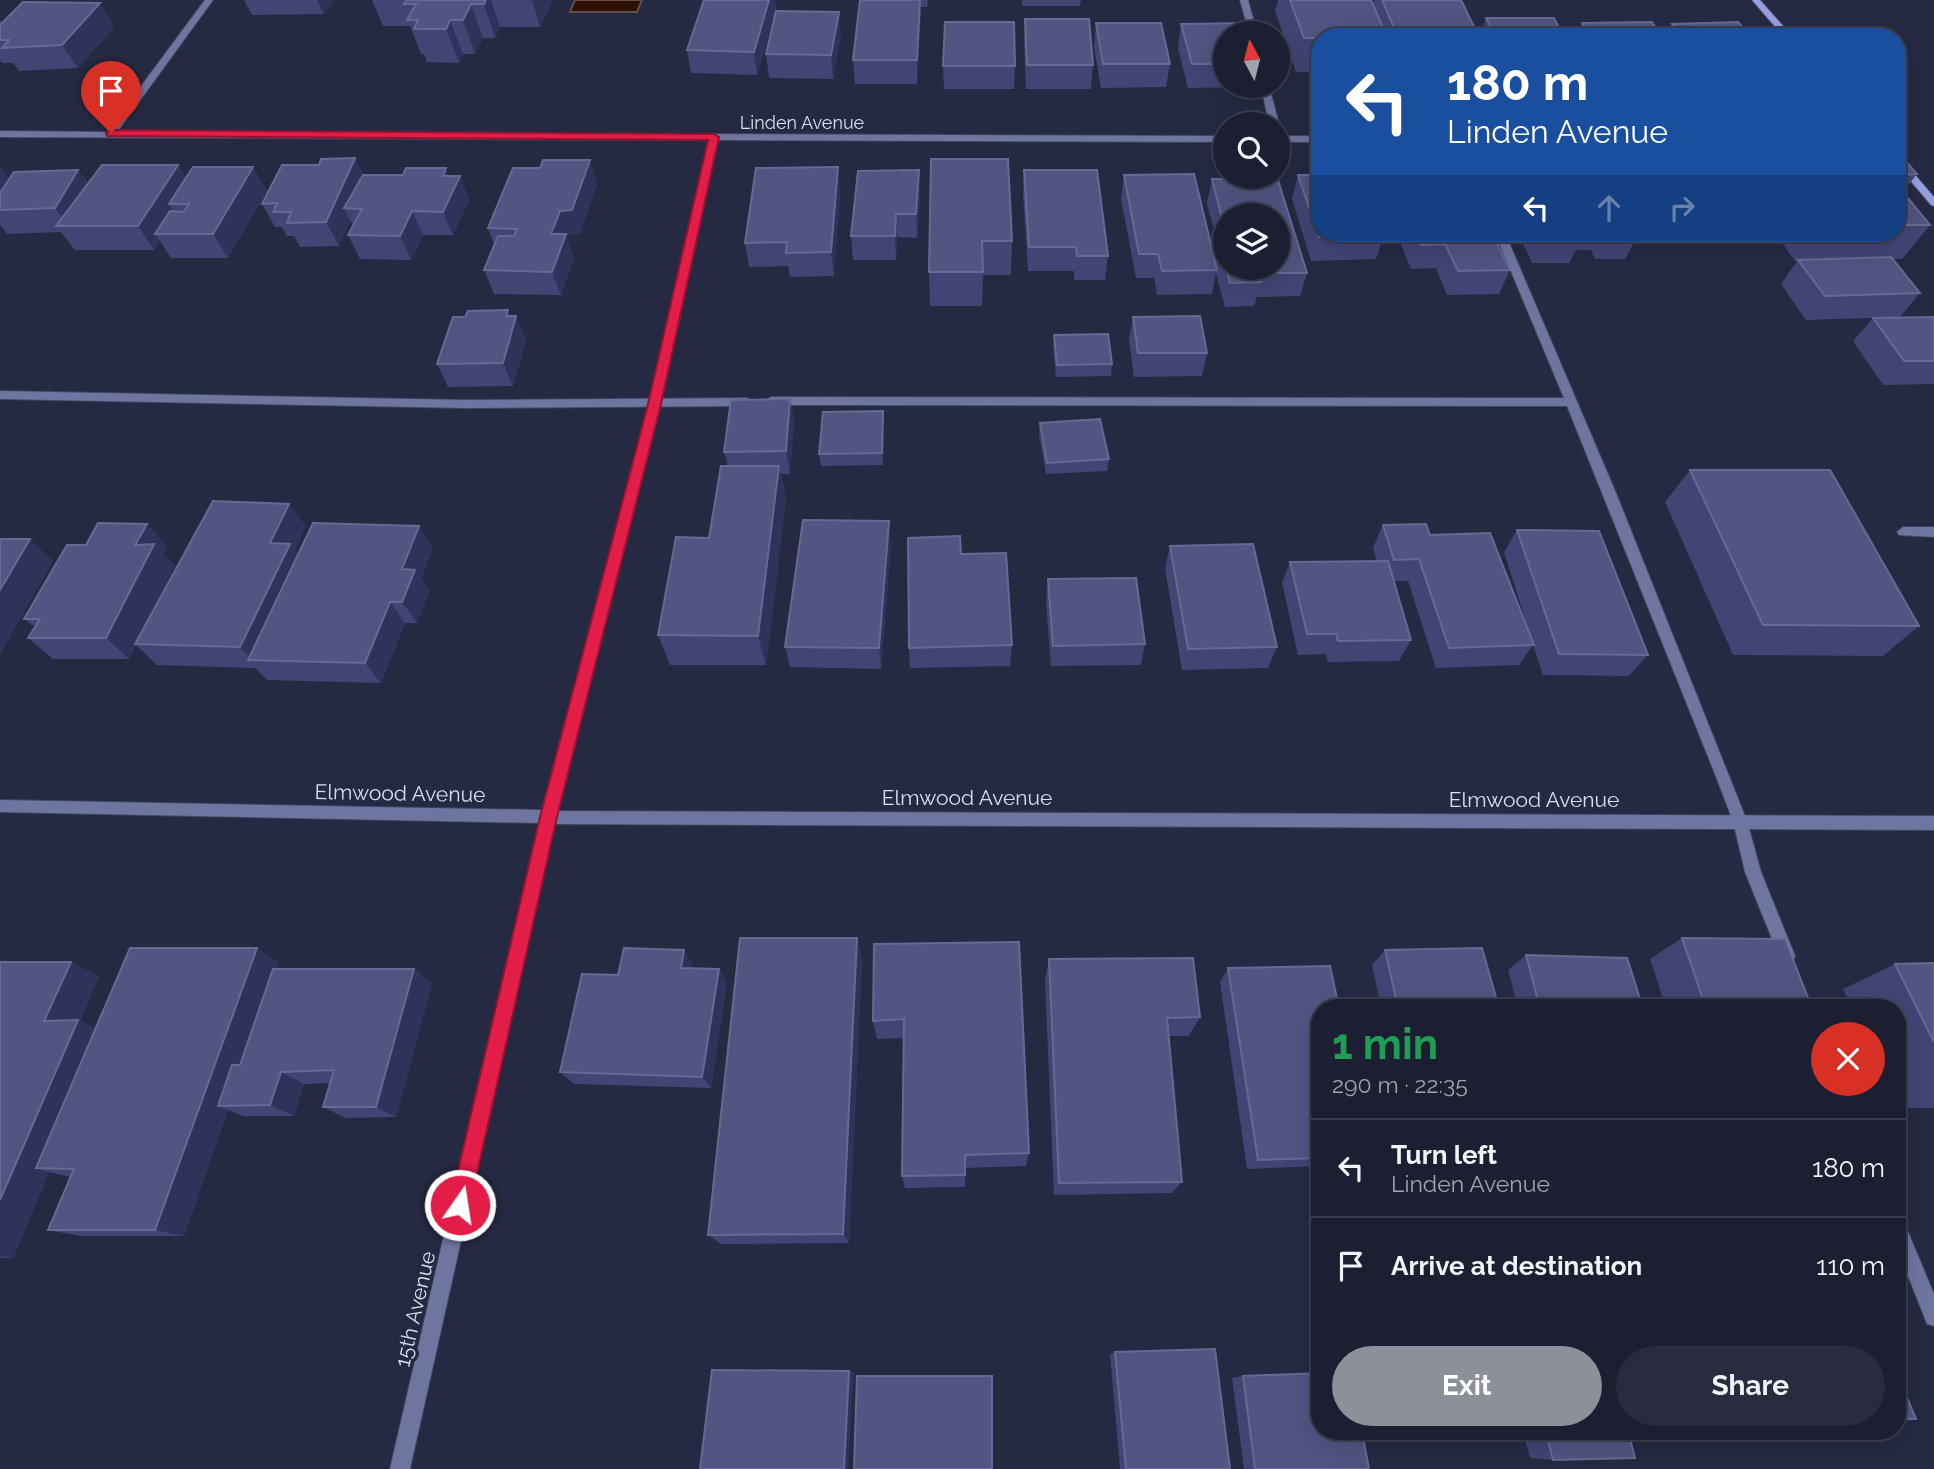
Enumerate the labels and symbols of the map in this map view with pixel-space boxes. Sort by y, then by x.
north arrow [1213,21,1290,98]
pin [81,61,141,133]
street label: Linden Avenue [740,112,865,133]
street label: Elmwood Avenue [314,779,486,807]
street label: Elmwood Avenue [882,785,1052,810]
street label: Elmwood Avenue [1449,787,1619,812]
position arrow [423,1168,497,1242]
street label: 15th Avenue [390,1249,440,1369]

